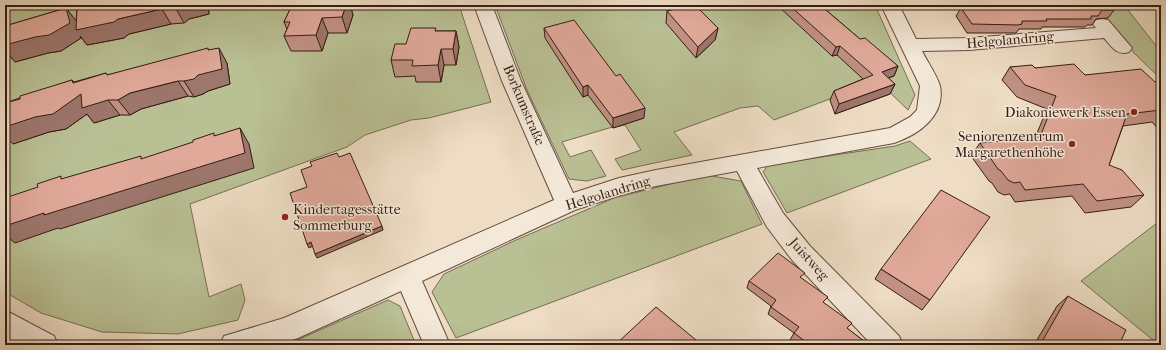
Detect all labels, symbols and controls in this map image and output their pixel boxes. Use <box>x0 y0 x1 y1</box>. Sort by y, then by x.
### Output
street label: Helgolandring <box>966 28 1055 52</box>
street label: Borkumstraße <box>499 62 549 148</box>
place label: Diakoniewerk Essen <box>1005 104 1126 121</box>
marker: Diakoniewerk Essen <box>1129 107 1139 117</box>
place label: Seniorenzentrum Margarethenhöhe <box>955 128 1064 161</box>
marker: Seniorenzentrum Margarethenhöhe <box>1067 139 1077 149</box>
street label: Helgolandring <box>564 172 653 214</box>
place label: Kindertagesstätte Sommerburg <box>293 201 401 234</box>
marker: Kindertagesstätte Sommerburg <box>280 212 290 222</box>
street label: Juistweg <box>785 233 833 284</box>

